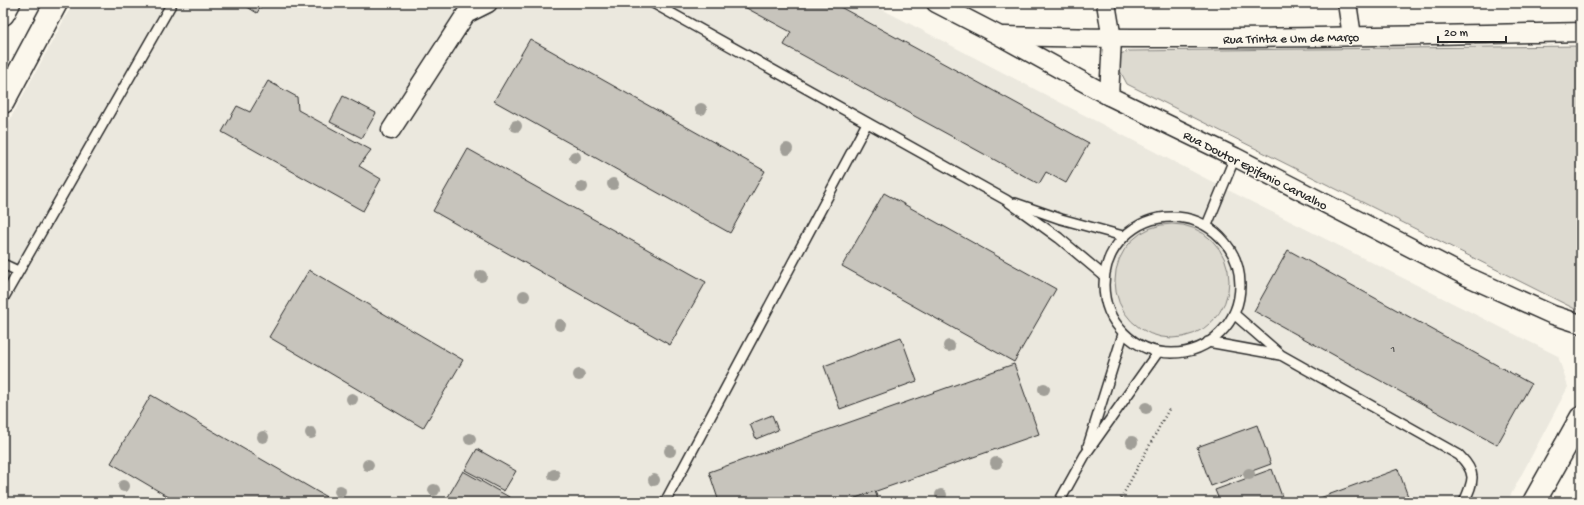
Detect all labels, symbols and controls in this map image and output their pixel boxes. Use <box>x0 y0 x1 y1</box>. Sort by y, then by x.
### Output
scale bar <box>1438 18 1506 44</box>
text: 20 m <box>1444 27 1469 41</box>
street label: Rua Trinta e Um de Março <box>1223 31 1360 48</box>
street label: Rua Doutor Epifanio Carvalho <box>1180 128 1330 214</box>
house number: 1 <box>1390 344 1395 356</box>

